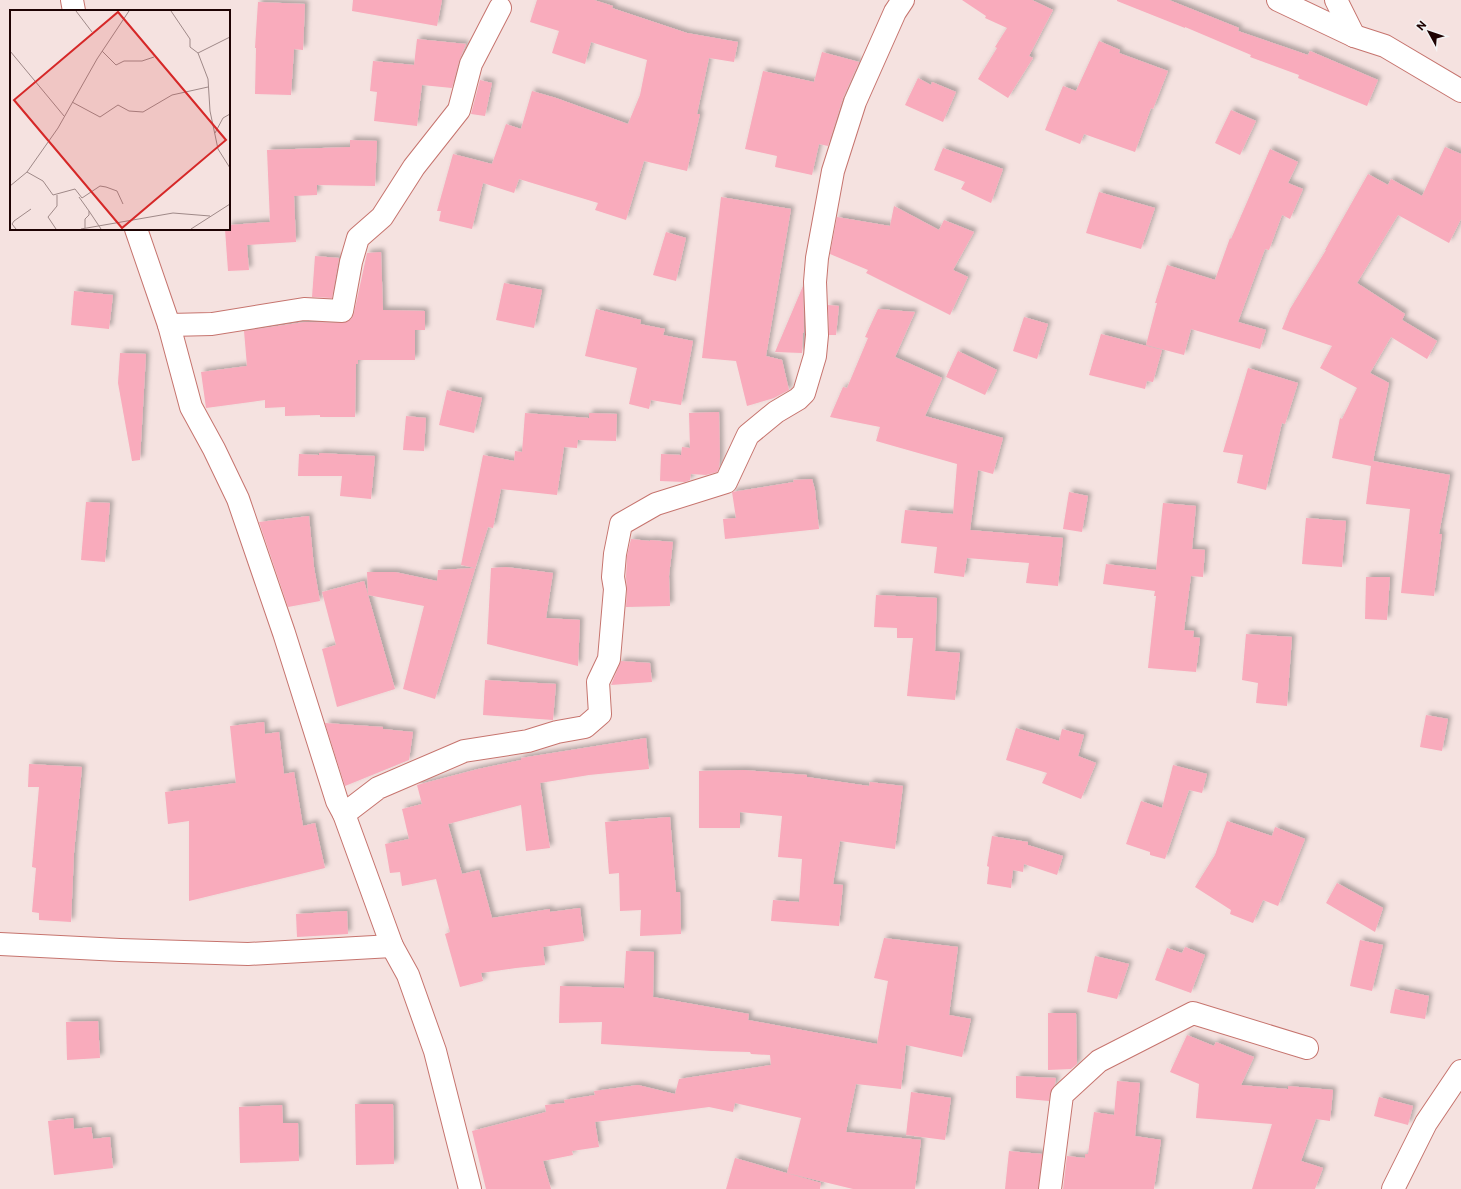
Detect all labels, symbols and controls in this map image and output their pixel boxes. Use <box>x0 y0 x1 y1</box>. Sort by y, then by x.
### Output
inset map <box>10 10 230 230</box>
north arrow <box>1409 12 1449 52</box>
text: N <box>1413 18 1429 33</box>

